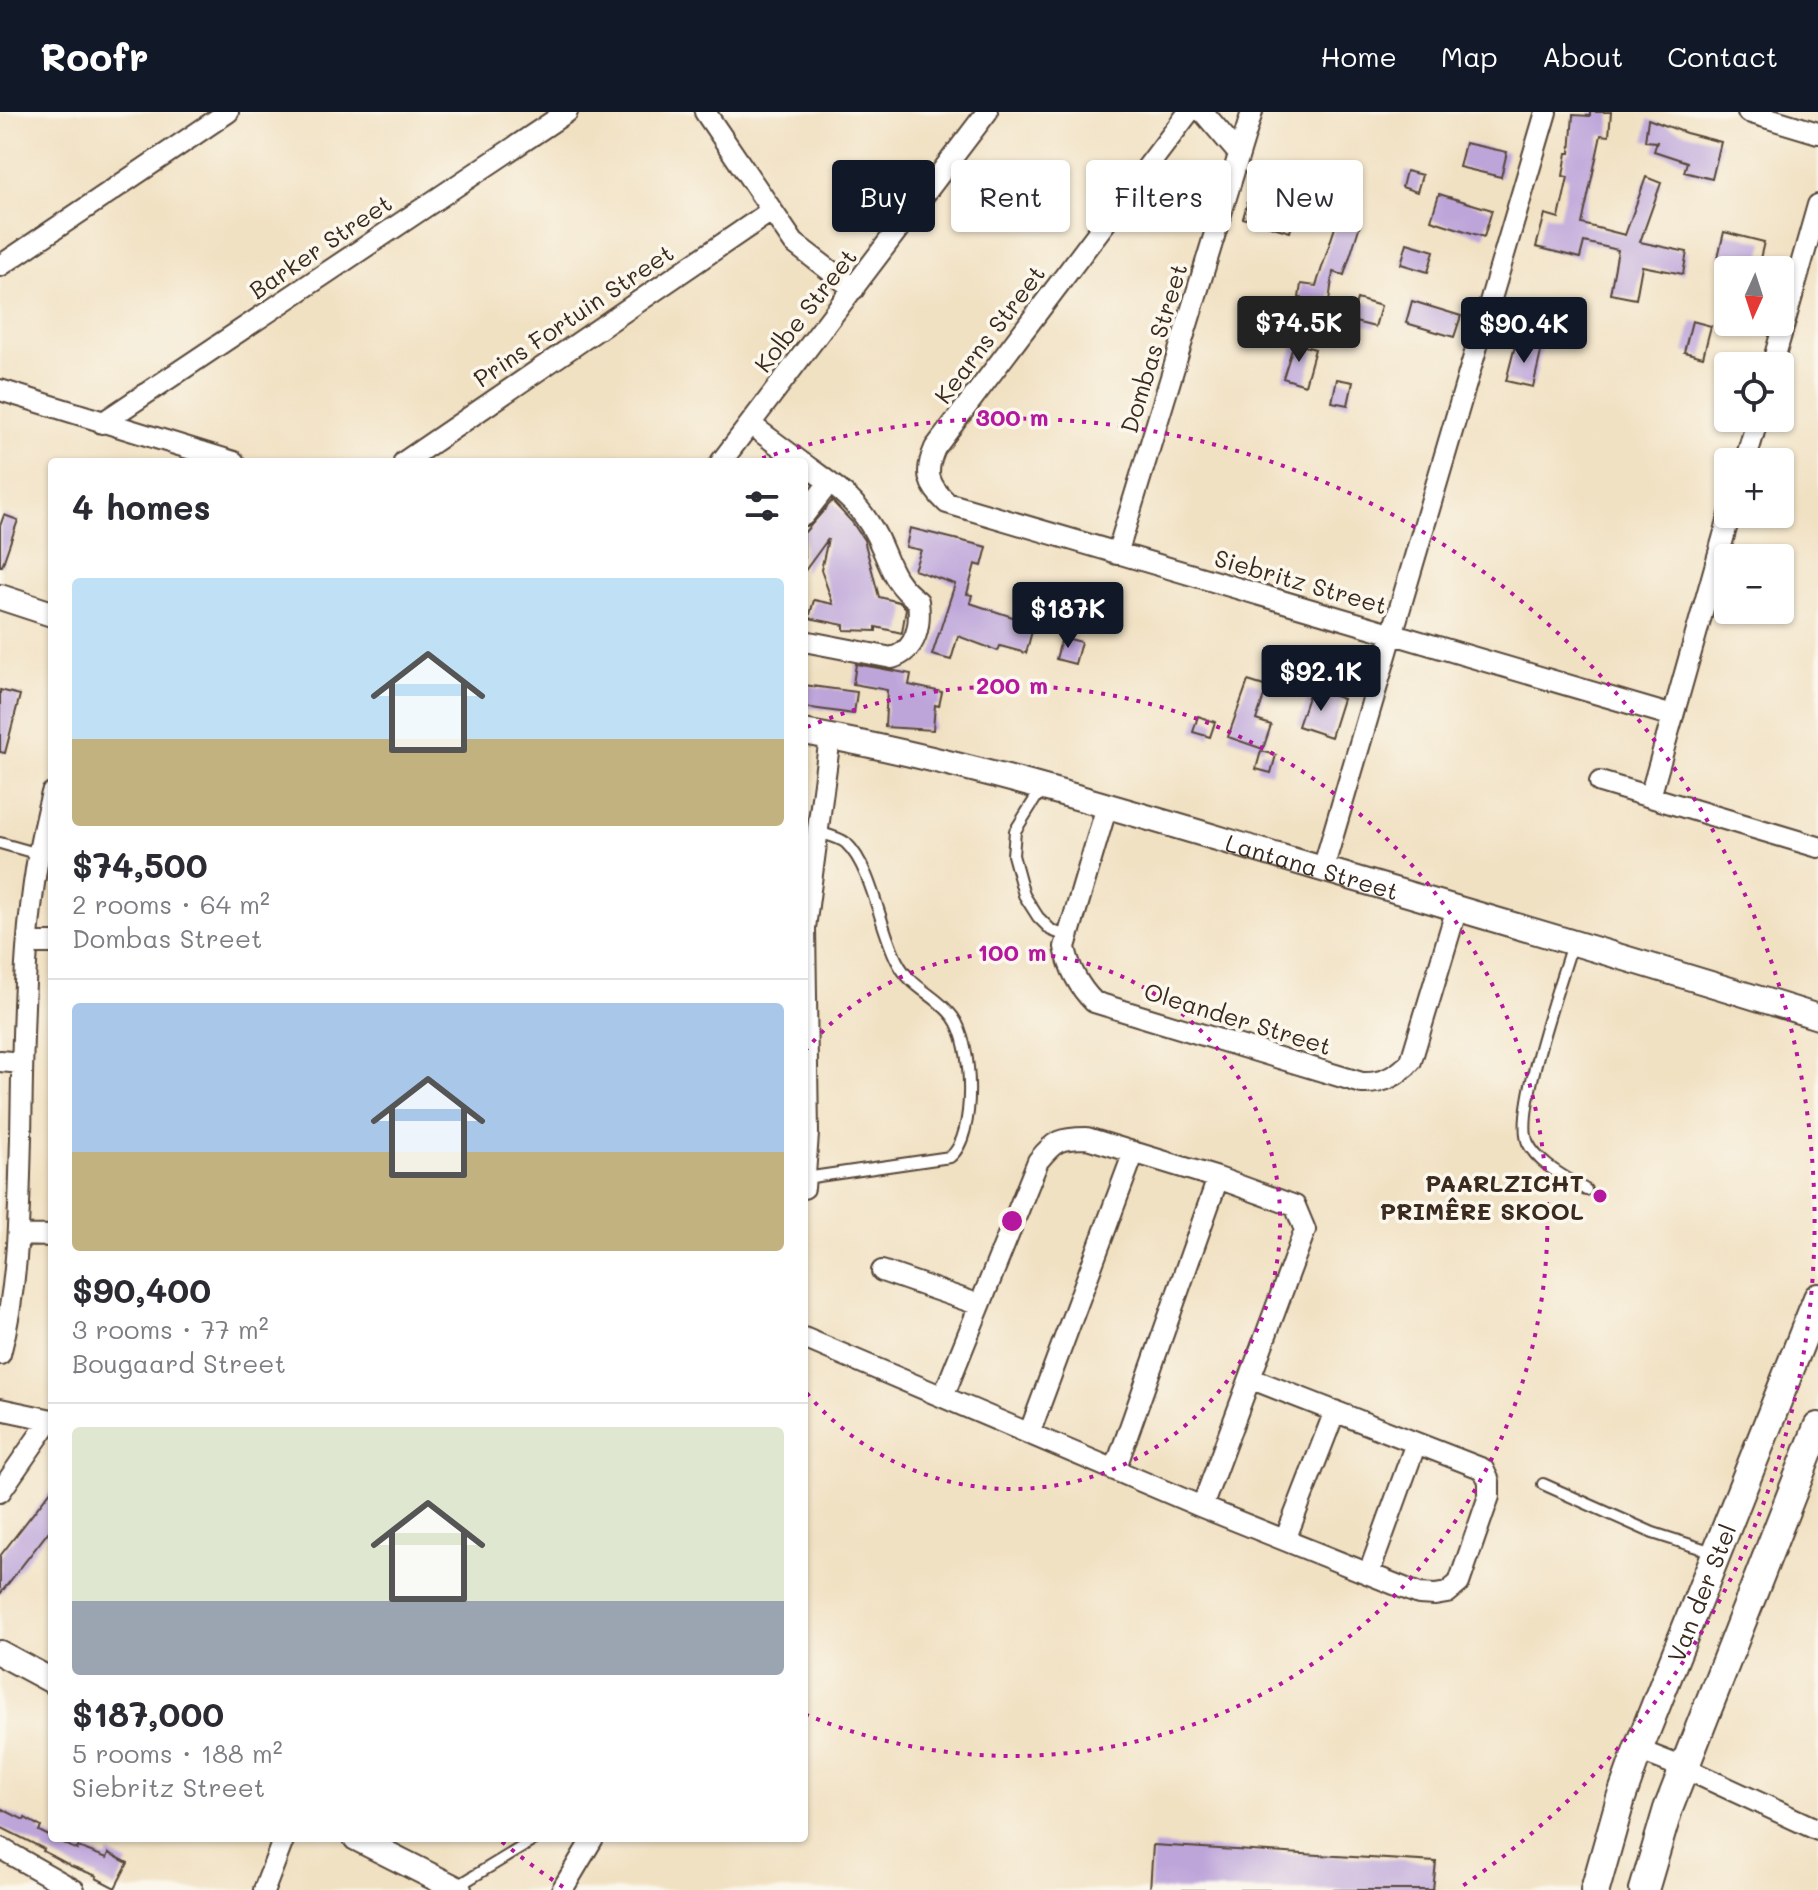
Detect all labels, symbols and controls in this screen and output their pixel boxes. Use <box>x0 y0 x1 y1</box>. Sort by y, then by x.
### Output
text: Roofr <box>40 31 149 81</box>
text: Home <box>1321 38 1397 74</box>
text: Map <box>1441 38 1498 74</box>
text: About <box>1542 38 1623 74</box>
text: Contact <box>1667 38 1778 74</box>
chip: Buy <box>832 160 935 232</box>
chip: Rent <box>951 160 1070 232</box>
chip: Filters <box>1086 160 1231 232</box>
chip: New <box>1247 160 1363 232</box>
street label: Barker Street <box>243 187 397 305</box>
street label: Prins Fortuin Street <box>467 237 679 393</box>
street label: Kolbe Street <box>747 242 863 378</box>
north arrow <box>1714 256 1794 336</box>
map controls <box>1714 256 1794 624</box>
street label: Kearns Street <box>927 259 1051 409</box>
street label: Dombas Street <box>1112 259 1194 437</box>
pin: $74.5K <box>1234 296 1364 364</box>
pin: $90.4K <box>1459 297 1589 365</box>
text: $74.5K <box>1255 305 1343 339</box>
text: $90.4K <box>1479 306 1569 340</box>
button: locate <box>1714 352 1794 432</box>
text: 300 m <box>976 401 1048 432</box>
button: + <box>1714 448 1794 528</box>
text: 4 homes <box>72 484 211 529</box>
icon: filters <box>740 484 784 528</box>
street label: Siebritz Street <box>1211 542 1391 620</box>
button: − <box>1714 544 1794 624</box>
pin: $187K <box>1012 582 1124 650</box>
text: $187K <box>1030 591 1106 625</box>
icon: home <box>356 630 500 774</box>
pin: $92.1K <box>1256 645 1386 713</box>
text: $92.1K <box>1280 654 1362 688</box>
text: 200 m <box>976 669 1048 700</box>
street label: Lantana Street <box>1222 826 1403 906</box>
text: $74,500 <box>72 842 208 887</box>
text: 2 rooms · 64 m² <box>72 887 270 921</box>
text: Dombas Street <box>72 921 262 955</box>
text: 100 m <box>977 936 1047 967</box>
street label: Oleander Street <box>1141 975 1335 1061</box>
icon: home <box>356 1055 500 1199</box>
place label: PAARLZICHT PRIMÊRE SKOOL <box>1380 1167 1584 1226</box>
marker: PAARLZICHT PRIMÊRE SKOOL <box>1591 1187 1609 1205</box>
centre of rings <box>998 1207 1026 1235</box>
text: $90,400 <box>72 1267 211 1312</box>
text: 3 rooms · 77 m² <box>72 1312 269 1346</box>
text: Bougaard Street <box>72 1346 286 1380</box>
icon: home <box>356 1479 500 1623</box>
street label: Van der Stel <box>1659 1519 1742 1666</box>
text: $187,000 <box>72 1691 224 1736</box>
text: 5 rooms · 188 m² <box>72 1736 283 1770</box>
text: Siebritz Street <box>72 1770 265 1804</box>

